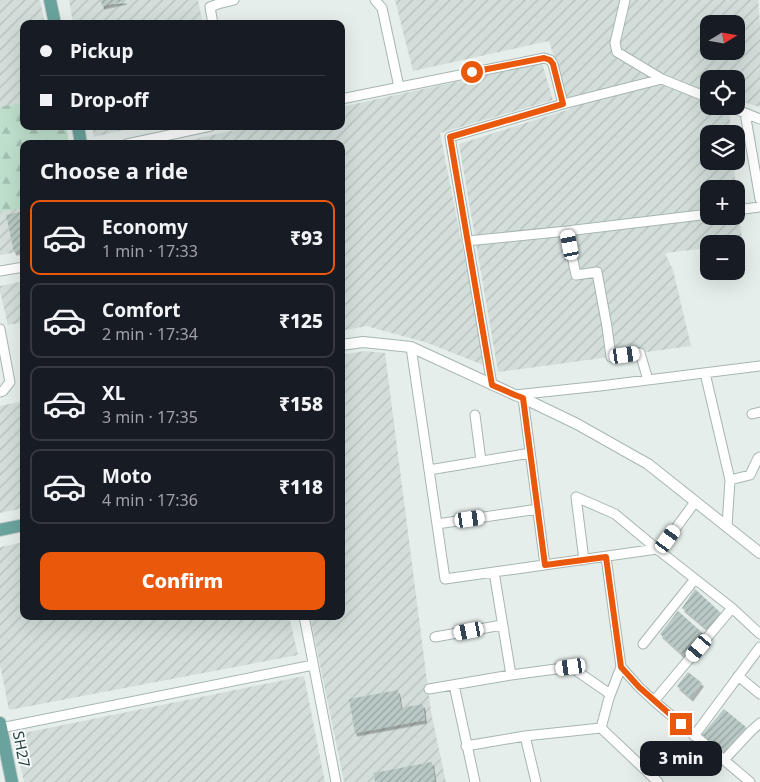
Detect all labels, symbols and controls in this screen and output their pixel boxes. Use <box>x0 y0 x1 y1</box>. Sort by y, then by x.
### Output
north arrow <box>700 15 745 60</box>
map controls <box>700 15 745 280</box>
text: Pickup <box>70 38 133 64</box>
route start <box>461 61 483 83</box>
button: locate <box>700 70 745 115</box>
text: Drop-off <box>70 87 149 113</box>
button: layers <box>700 125 745 170</box>
text: Choose a ride <box>40 155 188 185</box>
button: + <box>700 180 745 225</box>
text: Economy <box>102 214 188 240</box>
icon: car <box>42 215 87 260</box>
text: ₹93 <box>290 225 323 251</box>
car <box>559 229 580 261</box>
button: − <box>700 235 745 280</box>
text: 1 min · 17:33 <box>102 240 198 262</box>
text: Comfort <box>102 297 181 323</box>
icon: car <box>42 298 87 343</box>
text: ₹125 <box>279 308 323 334</box>
text: 2 min · 17:34 <box>102 323 198 345</box>
car <box>609 345 640 365</box>
text: XL <box>102 380 125 406</box>
icon: car <box>42 381 87 426</box>
text: ₹158 <box>279 391 323 417</box>
text: 3 min · 17:35 <box>102 406 198 428</box>
text: Moto <box>102 463 152 489</box>
icon: car <box>42 464 87 509</box>
text: ₹118 <box>279 474 323 500</box>
text: 4 min · 17:36 <box>102 489 198 511</box>
car <box>454 509 485 529</box>
car <box>653 522 682 556</box>
button: Confirm <box>40 552 325 610</box>
car <box>452 621 485 641</box>
car <box>683 632 714 664</box>
car <box>555 657 586 677</box>
route end <box>670 713 692 735</box>
street label: SH27 <box>9 729 35 769</box>
callout: 3 min <box>640 742 722 776</box>
text: 3 min <box>659 747 703 769</box>

